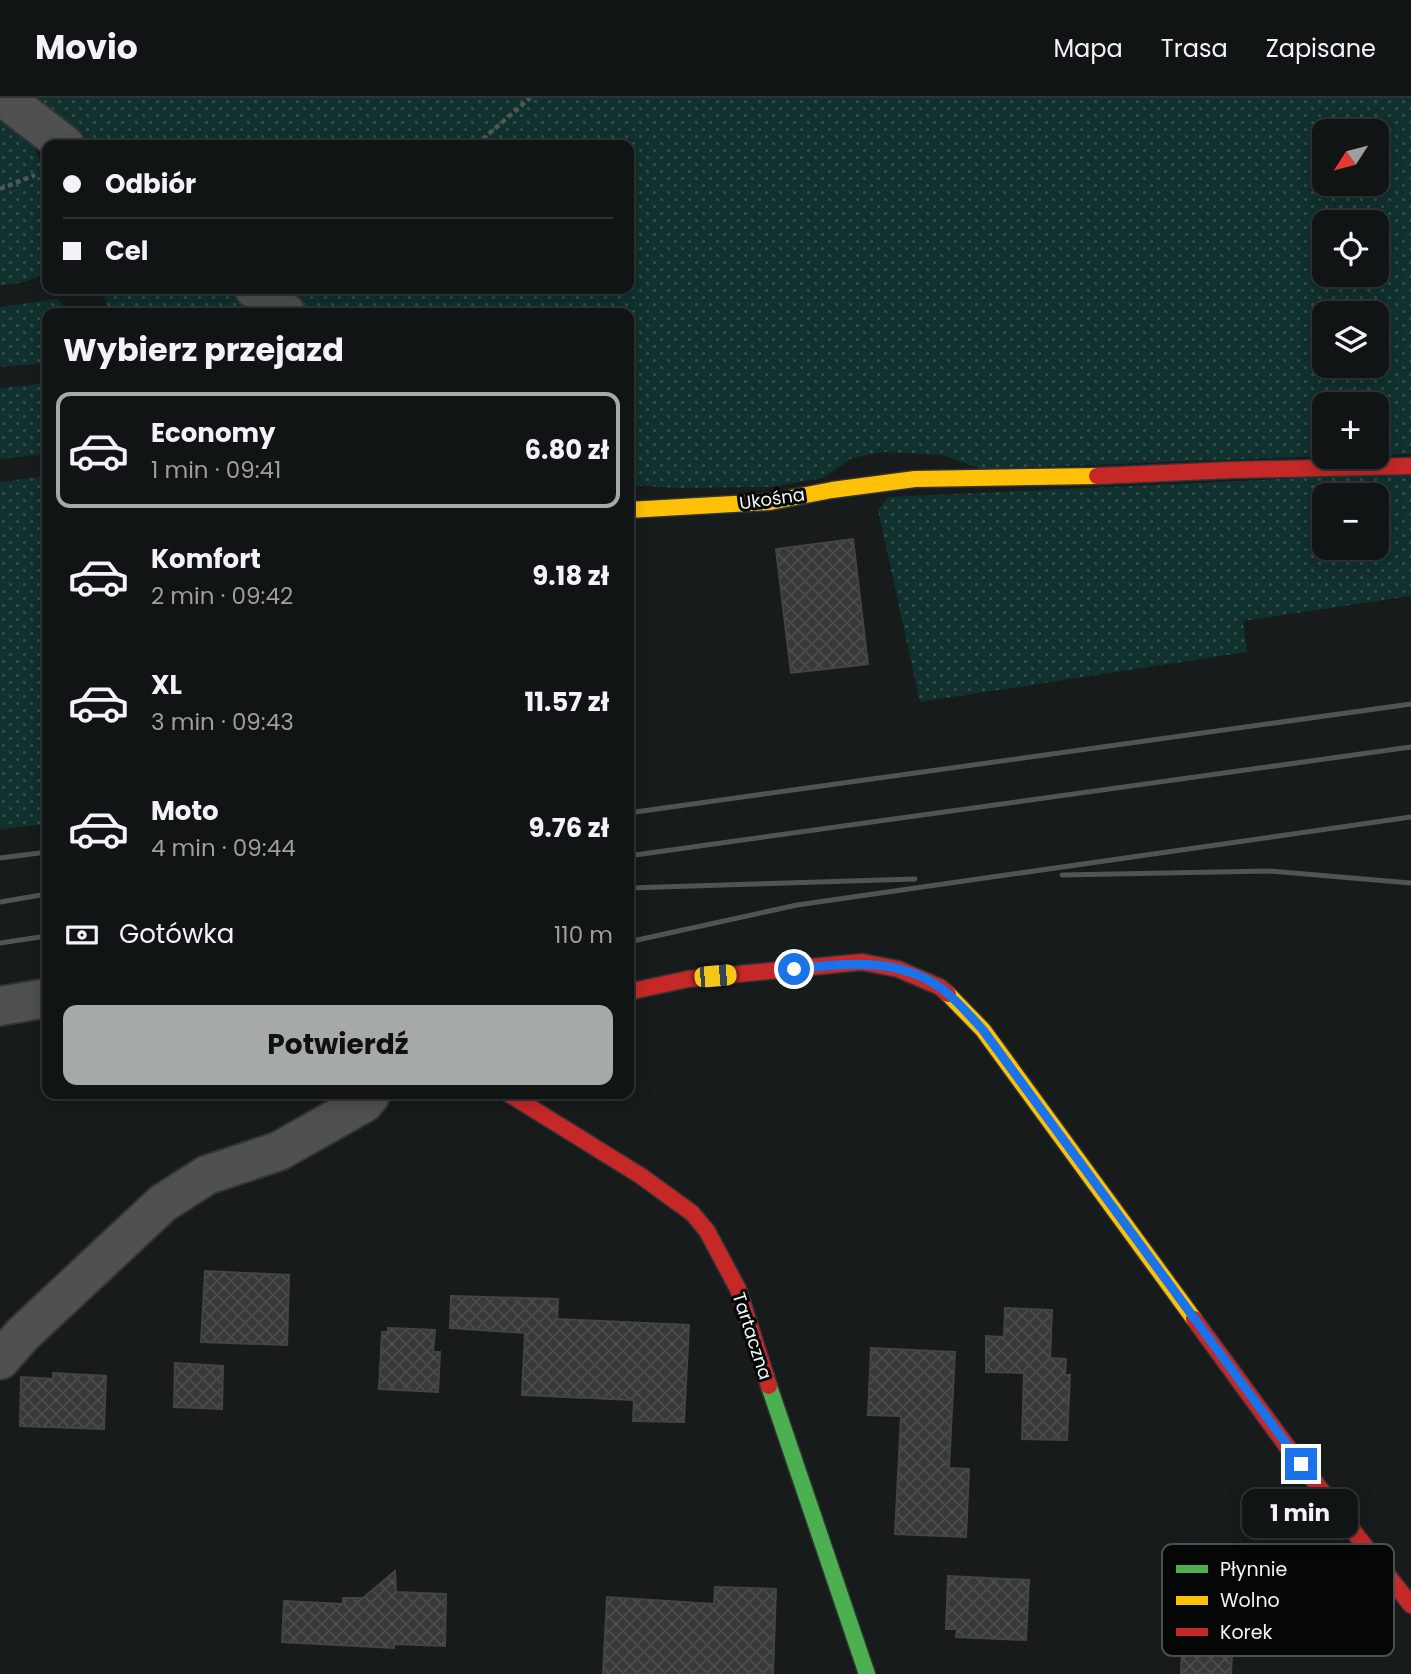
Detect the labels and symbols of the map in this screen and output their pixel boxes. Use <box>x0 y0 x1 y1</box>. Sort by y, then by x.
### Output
north arrow <box>1312 119 1390 196</box>
street label: Ukośna <box>737 482 806 515</box>
route start <box>778 953 810 985</box>
car <box>694 964 737 988</box>
street label: Tartaczna <box>727 1289 778 1383</box>
route end <box>1285 1448 1317 1480</box>
callout: 1 min <box>1243 1488 1359 1538</box>
legend <box>1162 1544 1394 1656</box>
text: Płynnie <box>1220 1556 1287 1583</box>
text: Wolno <box>1220 1587 1280 1614</box>
text: Korek <box>1220 1619 1272 1646</box>

